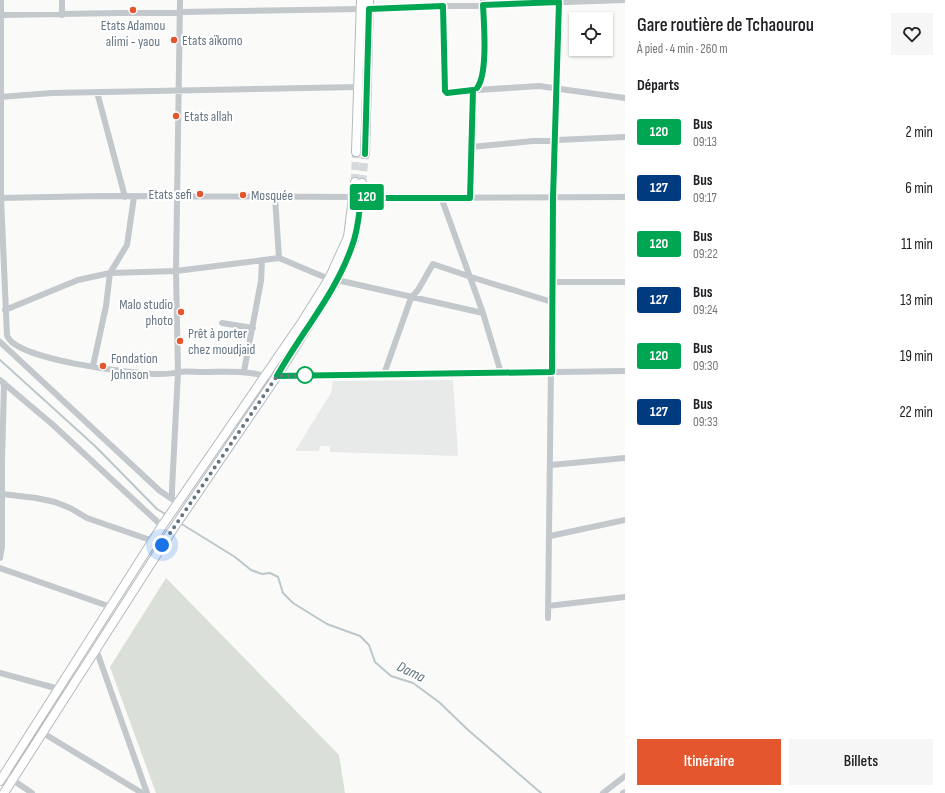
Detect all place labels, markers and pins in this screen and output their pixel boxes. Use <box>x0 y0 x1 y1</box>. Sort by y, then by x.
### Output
marker: Etats Adamou alimi - yaou <box>128 5 138 15</box>
place label: Etats Adamou alimi - yaou <box>101 17 165 50</box>
place label: Etats aïkomo <box>182 32 243 49</box>
marker: Etats aïkomo <box>169 35 179 45</box>
place label: Etats allah <box>184 108 233 125</box>
marker: Etats allah <box>171 111 181 121</box>
place label: Etats sefi <box>148 186 192 203</box>
place label: Mosquée <box>251 187 293 204</box>
marker: Etats sefi <box>195 189 205 199</box>
marker: Mosquée <box>238 190 248 200</box>
place label: Malo studio photo <box>119 296 173 329</box>
marker: Malo studio photo <box>176 307 186 317</box>
place label: Prêt à porter chez moudjaid <box>188 325 255 358</box>
marker: Prêt à porter chez moudjaid <box>175 336 185 346</box>
place label: Fondation Johnson <box>110 350 158 383</box>
marker: Fondation Johnson <box>98 361 108 371</box>
unlabelled marker <box>296 366 314 384</box>

